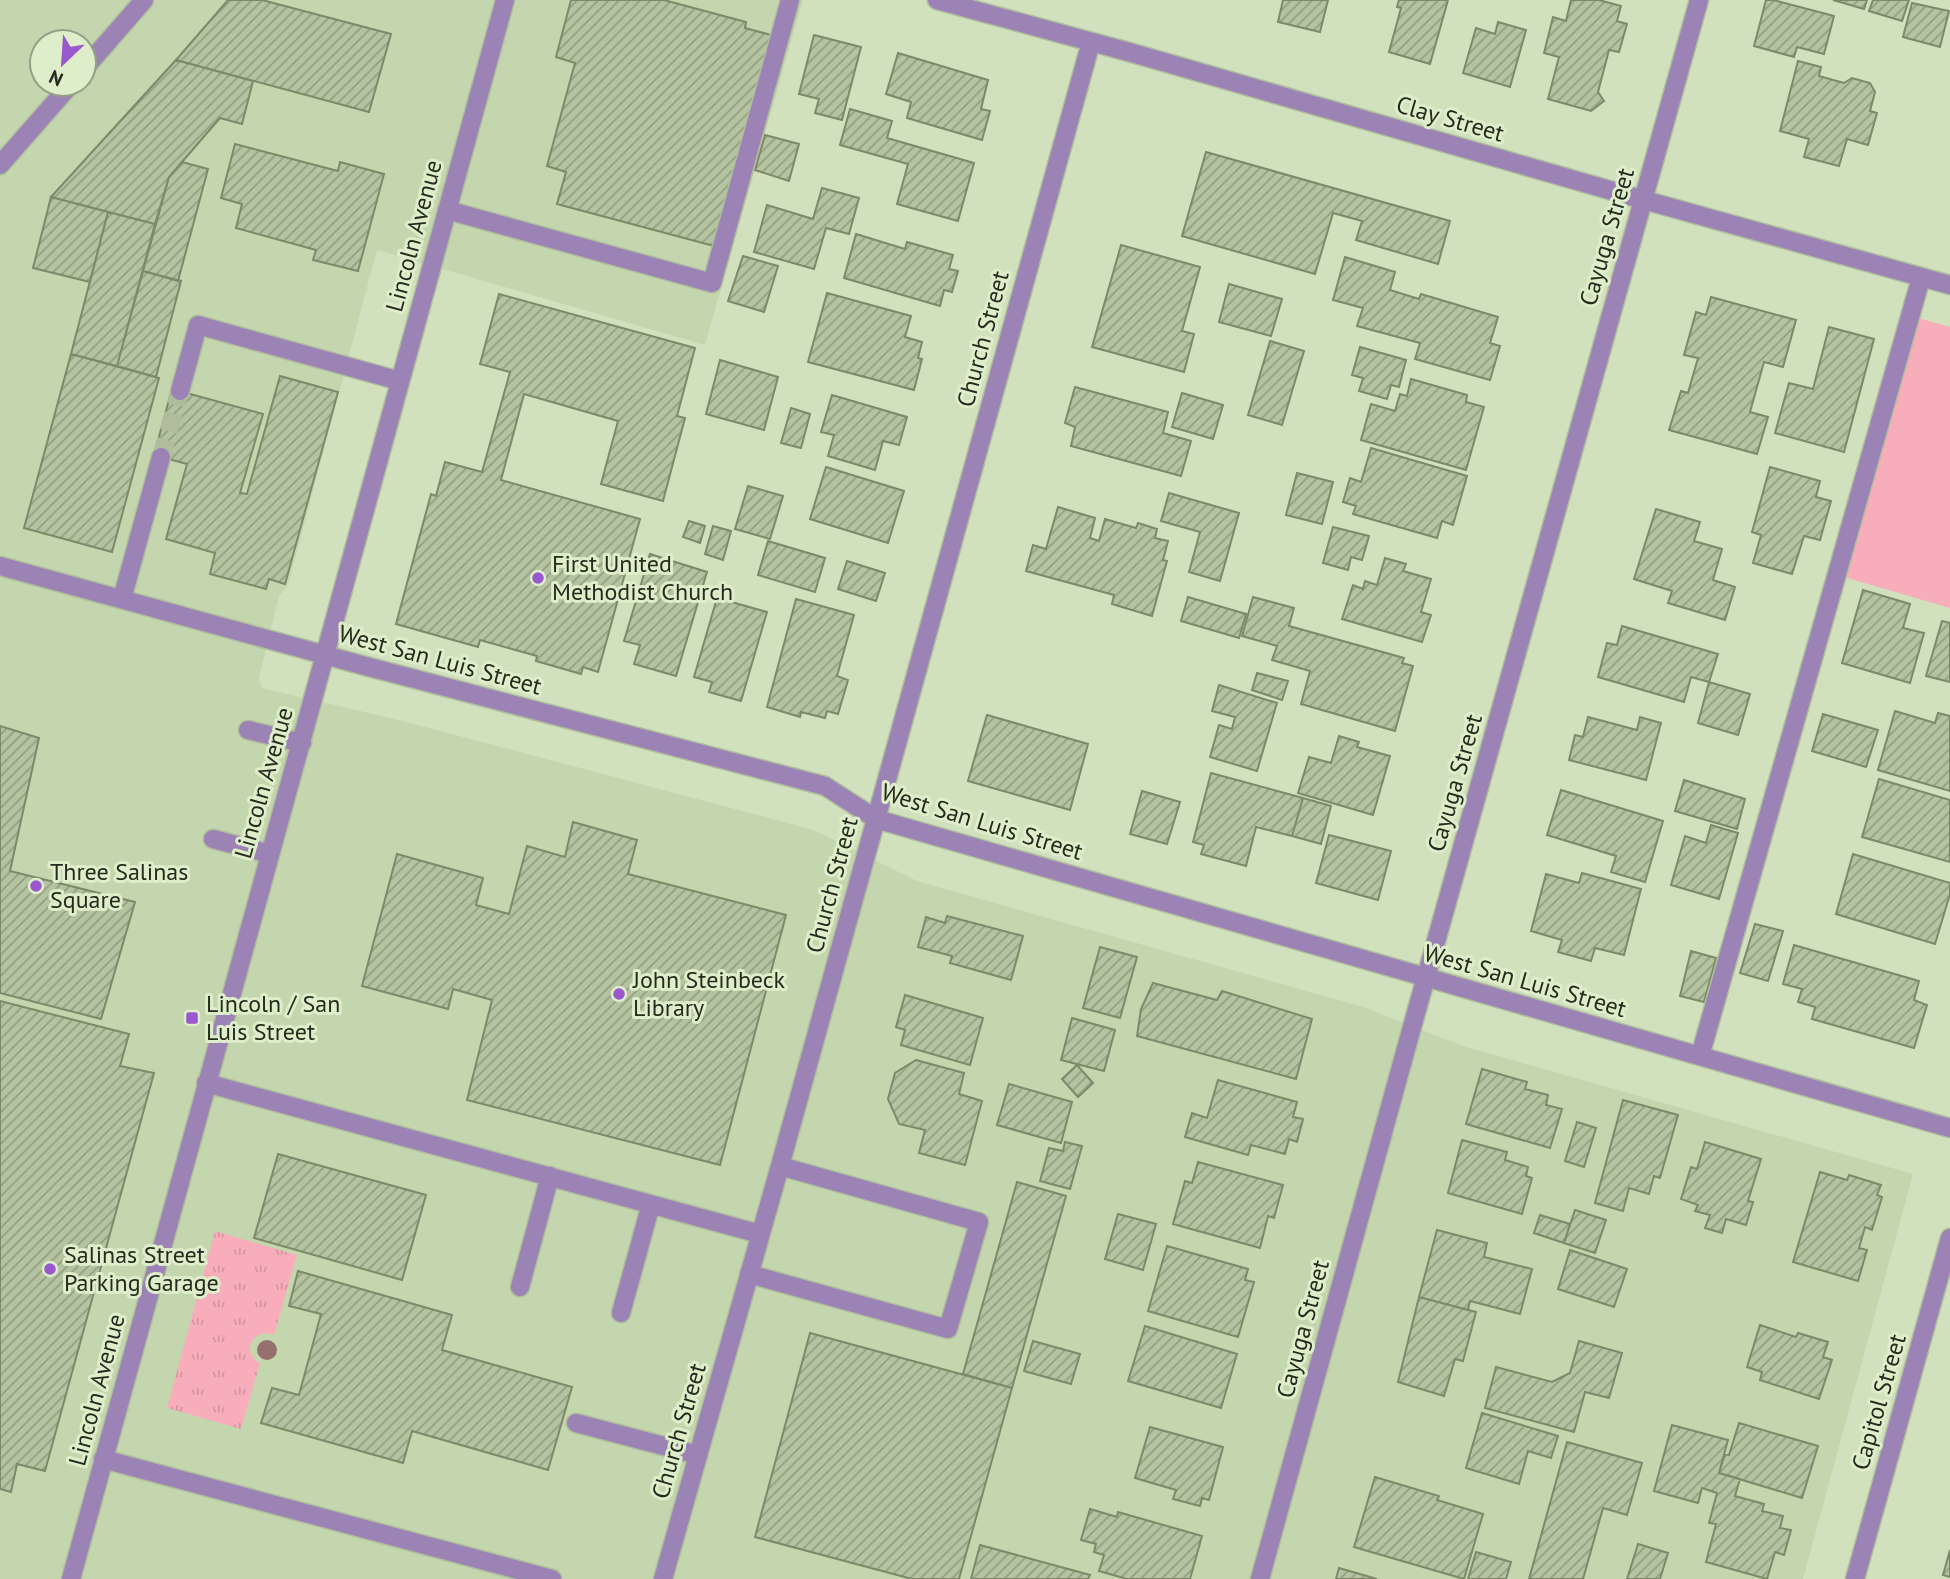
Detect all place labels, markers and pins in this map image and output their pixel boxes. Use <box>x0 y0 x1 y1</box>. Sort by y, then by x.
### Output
place label: First United Methodist Church <box>552 548 733 607</box>
marker: First United Methodist Church <box>530 570 546 586</box>
place label: Three Salinas Square <box>50 856 188 915</box>
marker: Three Salinas Square <box>28 878 44 894</box>
place label: John Steinbeck Library <box>632 964 786 1023</box>
marker: John Steinbeck Library <box>611 986 627 1002</box>
place label: Lincoln / San Luis Street <box>206 988 340 1047</box>
marker: Lincoln / San Luis Street <box>184 1010 200 1026</box>
place label: Salinas Street Parking Garage <box>64 1239 219 1298</box>
marker: Salinas Street Parking Garage <box>42 1261 58 1277</box>

